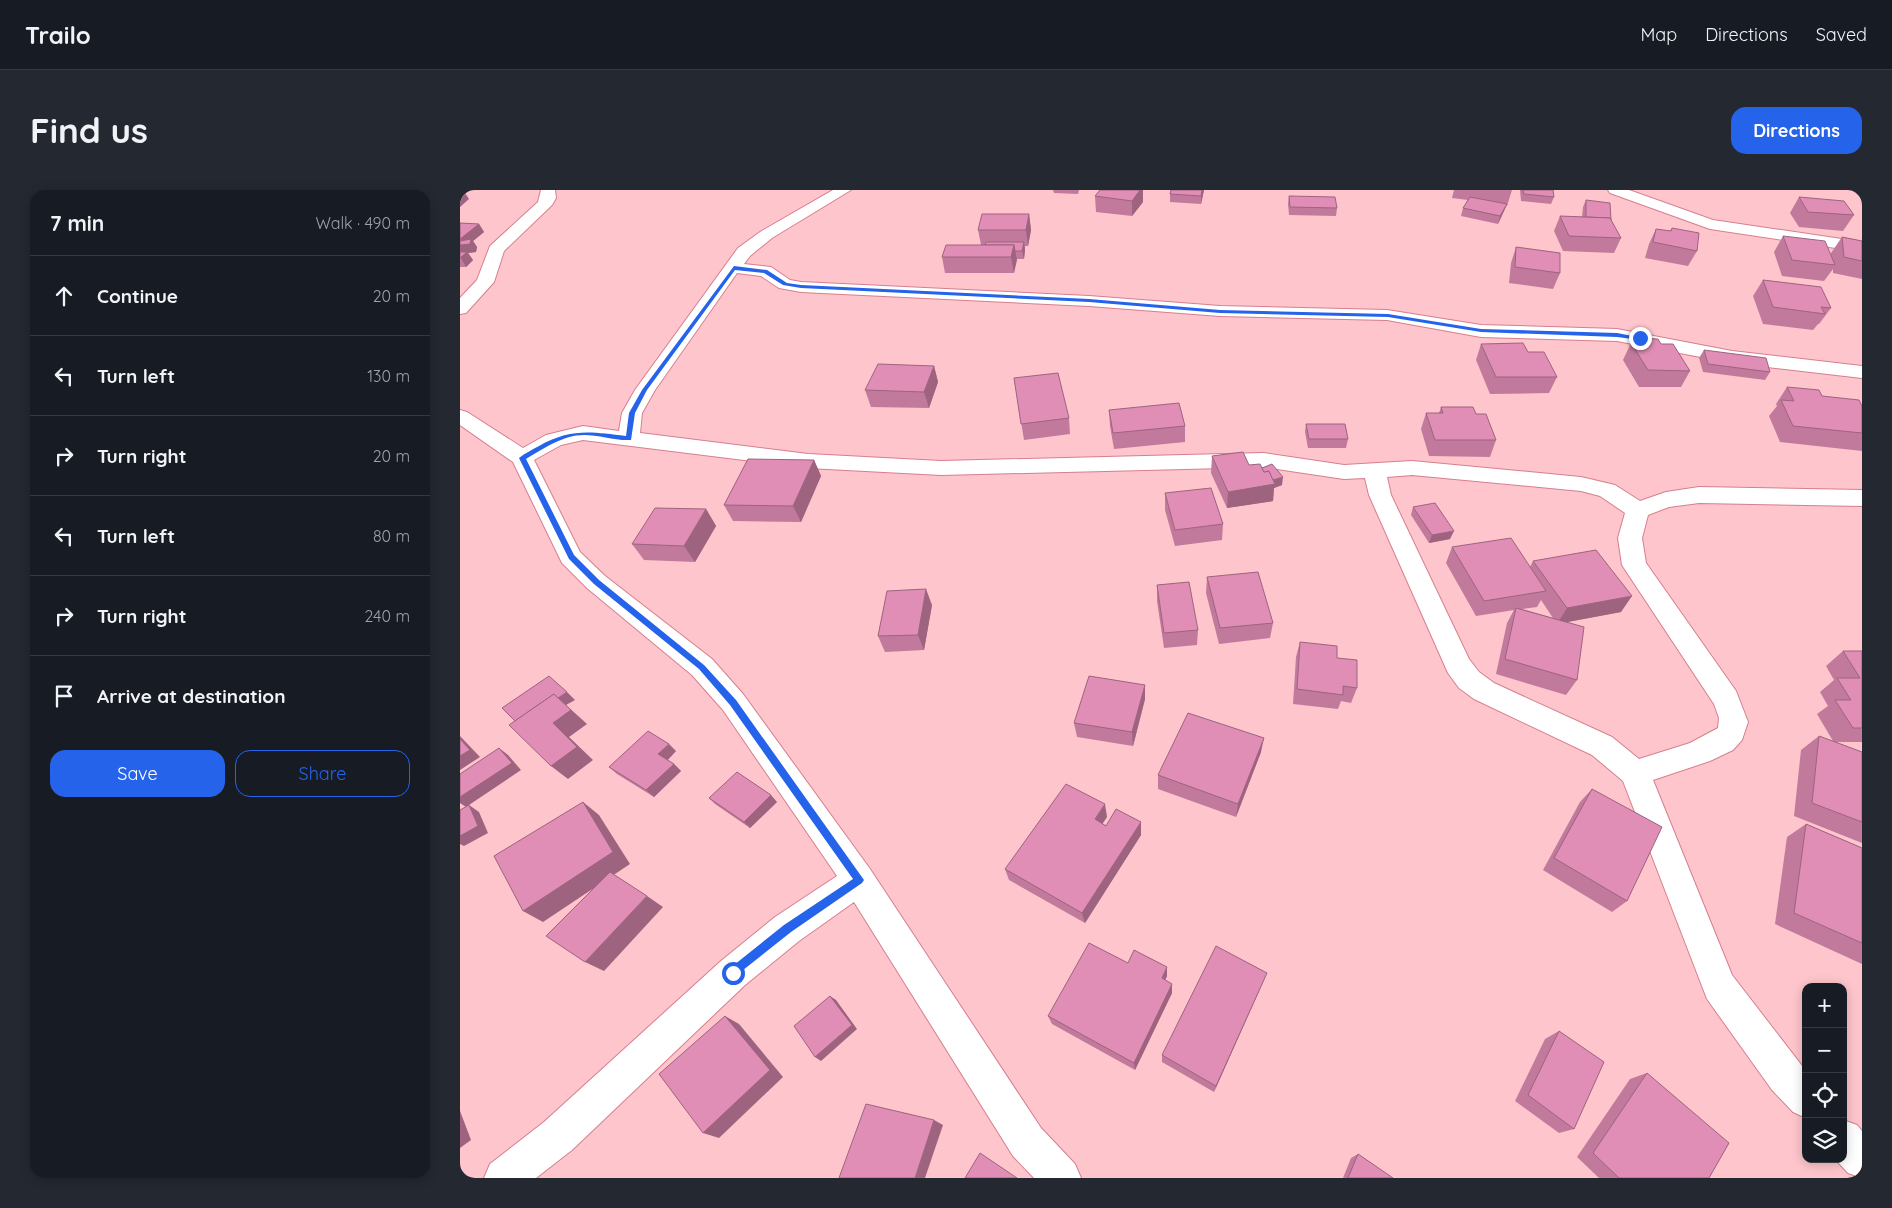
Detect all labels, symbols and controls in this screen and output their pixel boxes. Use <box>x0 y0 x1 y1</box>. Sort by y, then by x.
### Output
text: Trailo <box>25 20 91 50</box>
text: Map <box>1640 23 1677 46</box>
text: Directions <box>1705 23 1788 46</box>
text: Saved <box>1816 23 1867 46</box>
button: Directions <box>1731 107 1862 154</box>
text: Find us <box>30 108 148 152</box>
text: 7 min <box>50 210 104 236</box>
text: Walk · 490 m <box>315 213 410 233</box>
icon: ahead <box>50 282 78 310</box>
text: Continue <box>97 284 178 308</box>
text: 20 m <box>373 286 410 306</box>
route end <box>1629 327 1652 350</box>
icon: left <box>50 362 78 390</box>
text: Turn left <box>97 364 175 388</box>
text: 130 m <box>367 366 410 386</box>
icon: right <box>50 442 78 470</box>
text: Turn right <box>97 444 186 468</box>
text: 20 m <box>373 446 410 466</box>
icon: left <box>50 522 78 550</box>
text: Turn left <box>97 524 175 548</box>
text: 80 m <box>373 526 410 546</box>
icon: right <box>50 602 78 630</box>
text: Turn right <box>97 604 186 628</box>
text: 240 m <box>364 606 410 626</box>
icon: arrive <box>50 682 78 710</box>
text: Arrive at destination <box>97 684 286 708</box>
button: Save <box>50 750 225 797</box>
button: Share <box>235 750 410 797</box>
route start <box>722 962 745 985</box>
map controls <box>1802 983 1847 1163</box>
button: + <box>1802 983 1847 1028</box>
button: − <box>1802 1028 1847 1073</box>
button: locate <box>1802 1073 1847 1118</box>
button: layers <box>1802 1118 1847 1163</box>

